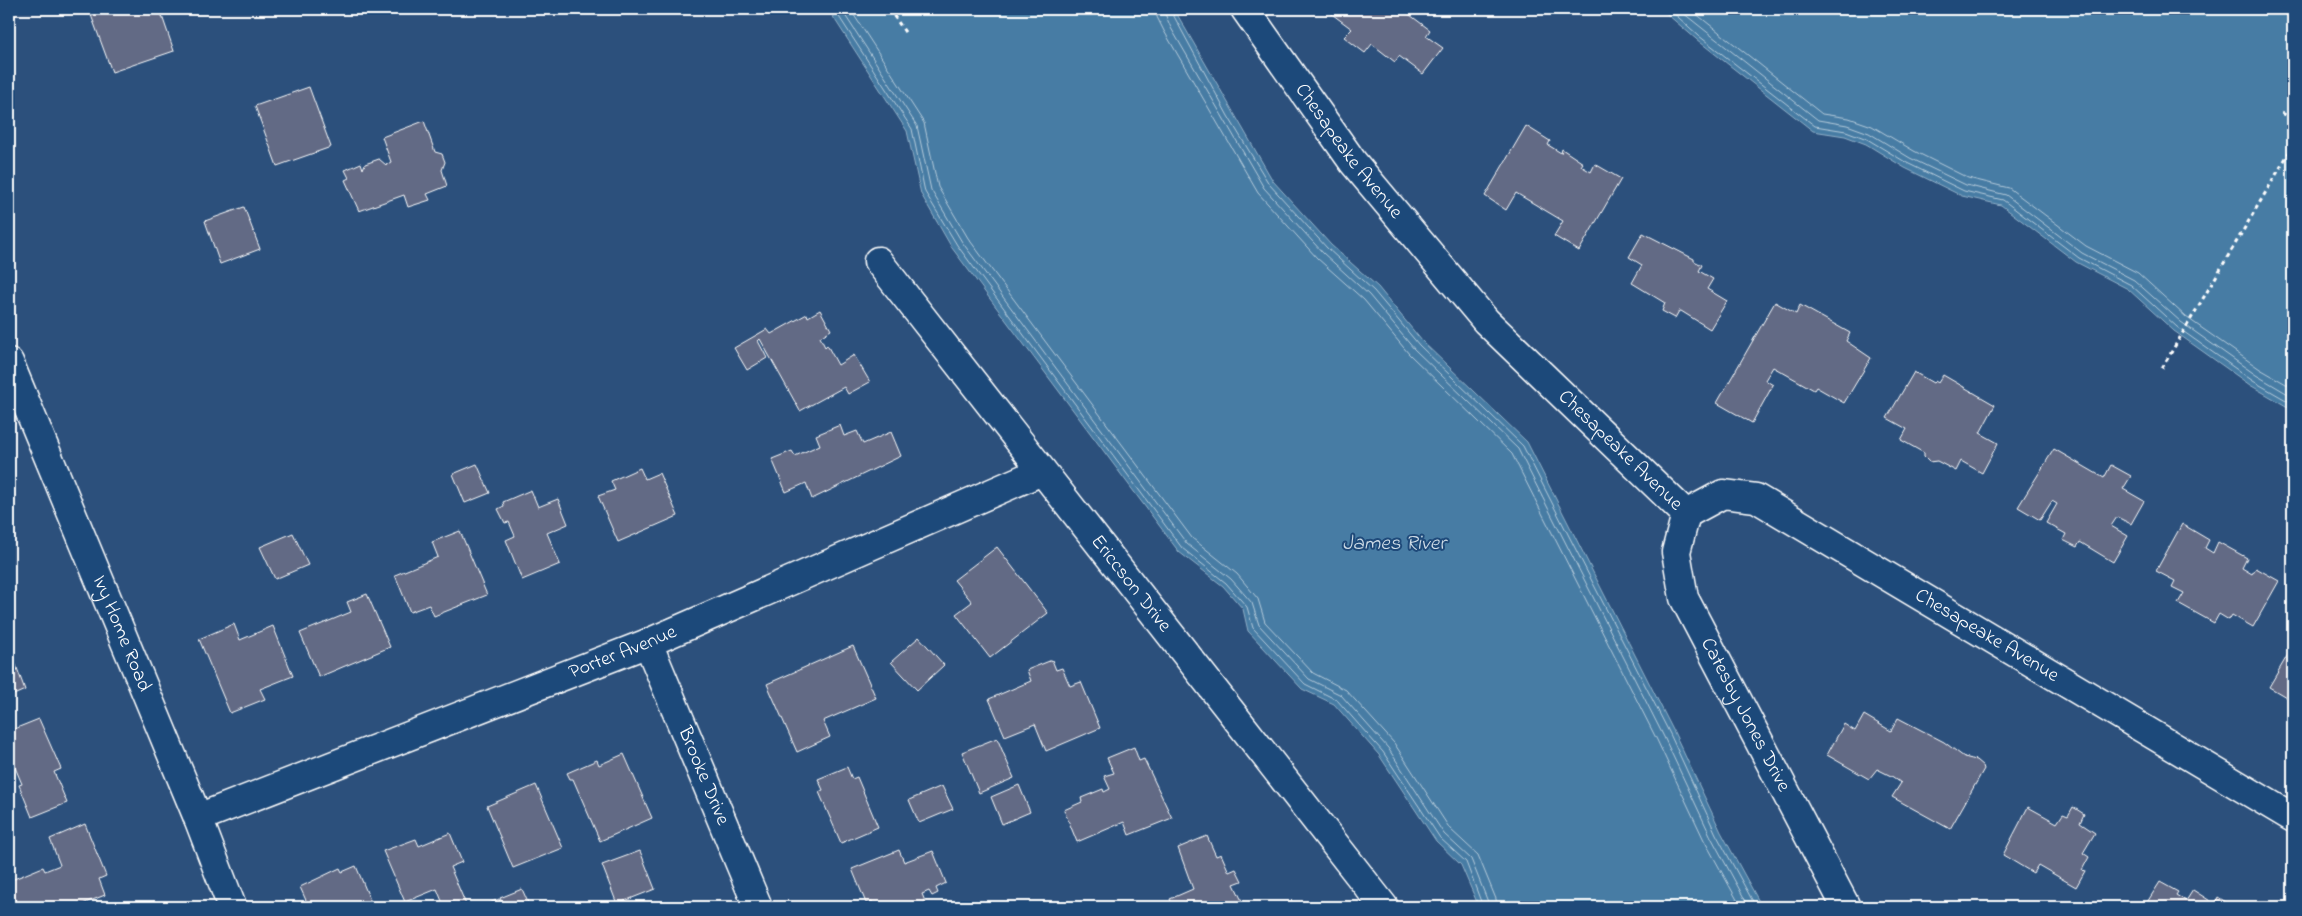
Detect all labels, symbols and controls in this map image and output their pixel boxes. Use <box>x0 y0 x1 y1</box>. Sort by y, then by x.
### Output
street label: Chesapeake Avenue <box>1287 78 1409 225</box>
street label: Chesapeake Avenue <box>1551 383 1689 518</box>
street label: Ericcson Drive <box>1083 529 1178 639</box>
water label: James River <box>1342 529 1448 559</box>
street label: Ivy Home Road <box>85 571 159 696</box>
street label: Chesapeake Avenue <box>1909 581 2065 690</box>
street label: Porter Avenue <box>565 618 681 687</box>
street label: Catesby Jones Drive <box>1693 633 1798 797</box>
street label: Brooke Drive <box>670 721 737 830</box>

